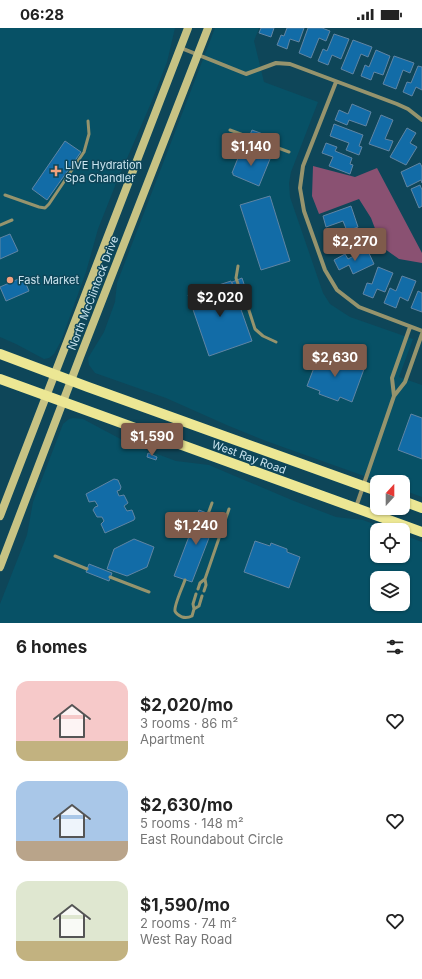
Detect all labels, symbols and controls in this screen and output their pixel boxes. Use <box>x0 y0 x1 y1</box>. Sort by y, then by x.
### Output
text: 06:28 <box>20 5 64 24</box>
pin: $1,140 <box>218 133 284 167</box>
text: $1,140 <box>231 138 271 154</box>
place label: LIVE Hydration Spa Chandler <box>65 158 142 185</box>
marker: LIVE Hydration Spa Chandler <box>50 165 62 177</box>
pin: $2,270 <box>322 228 388 262</box>
text: $2,270 <box>332 233 378 249</box>
street label: North McClintock Drive <box>65 234 121 352</box>
place label: Fast Market <box>18 273 80 287</box>
marker: Fast Market <box>5 275 15 285</box>
pin: $2,020 <box>187 284 253 318</box>
text: $2,020 <box>197 289 243 305</box>
pin: $2,630 <box>302 344 368 378</box>
text: $2,630 <box>312 349 358 365</box>
pin: $1,590 <box>119 423 185 457</box>
text: $1,590 <box>130 428 174 444</box>
street label: West Ray Road <box>210 437 288 477</box>
north arrow <box>370 475 410 515</box>
map controls <box>370 475 410 611</box>
pin: $1,240 <box>163 512 229 546</box>
text: $1,240 <box>174 517 218 533</box>
button: locate <box>370 523 410 563</box>
button: layers <box>370 571 410 611</box>
icon: filters <box>384 636 406 658</box>
text: 6 homes <box>16 637 87 657</box>
text: $2,020/mo <box>140 695 233 715</box>
icon: home <box>48 697 96 745</box>
icon: heart <box>384 710 406 732</box>
text: 3 rooms · 86 m² <box>140 715 238 731</box>
text: Apartment <box>140 731 205 747</box>
text: $2,630/mo <box>140 795 233 815</box>
icon: home <box>48 797 96 845</box>
icon: heart <box>384 810 406 832</box>
text: 5 rooms · 148 m² <box>140 815 244 831</box>
text: East Roundabout Circle <box>140 831 283 847</box>
text: $1,590/mo <box>140 895 230 915</box>
icon: home <box>48 897 96 945</box>
icon: heart <box>384 910 406 932</box>
text: 2 rooms · 74 m² <box>140 915 237 931</box>
text: West Ray Road <box>140 931 232 947</box>

